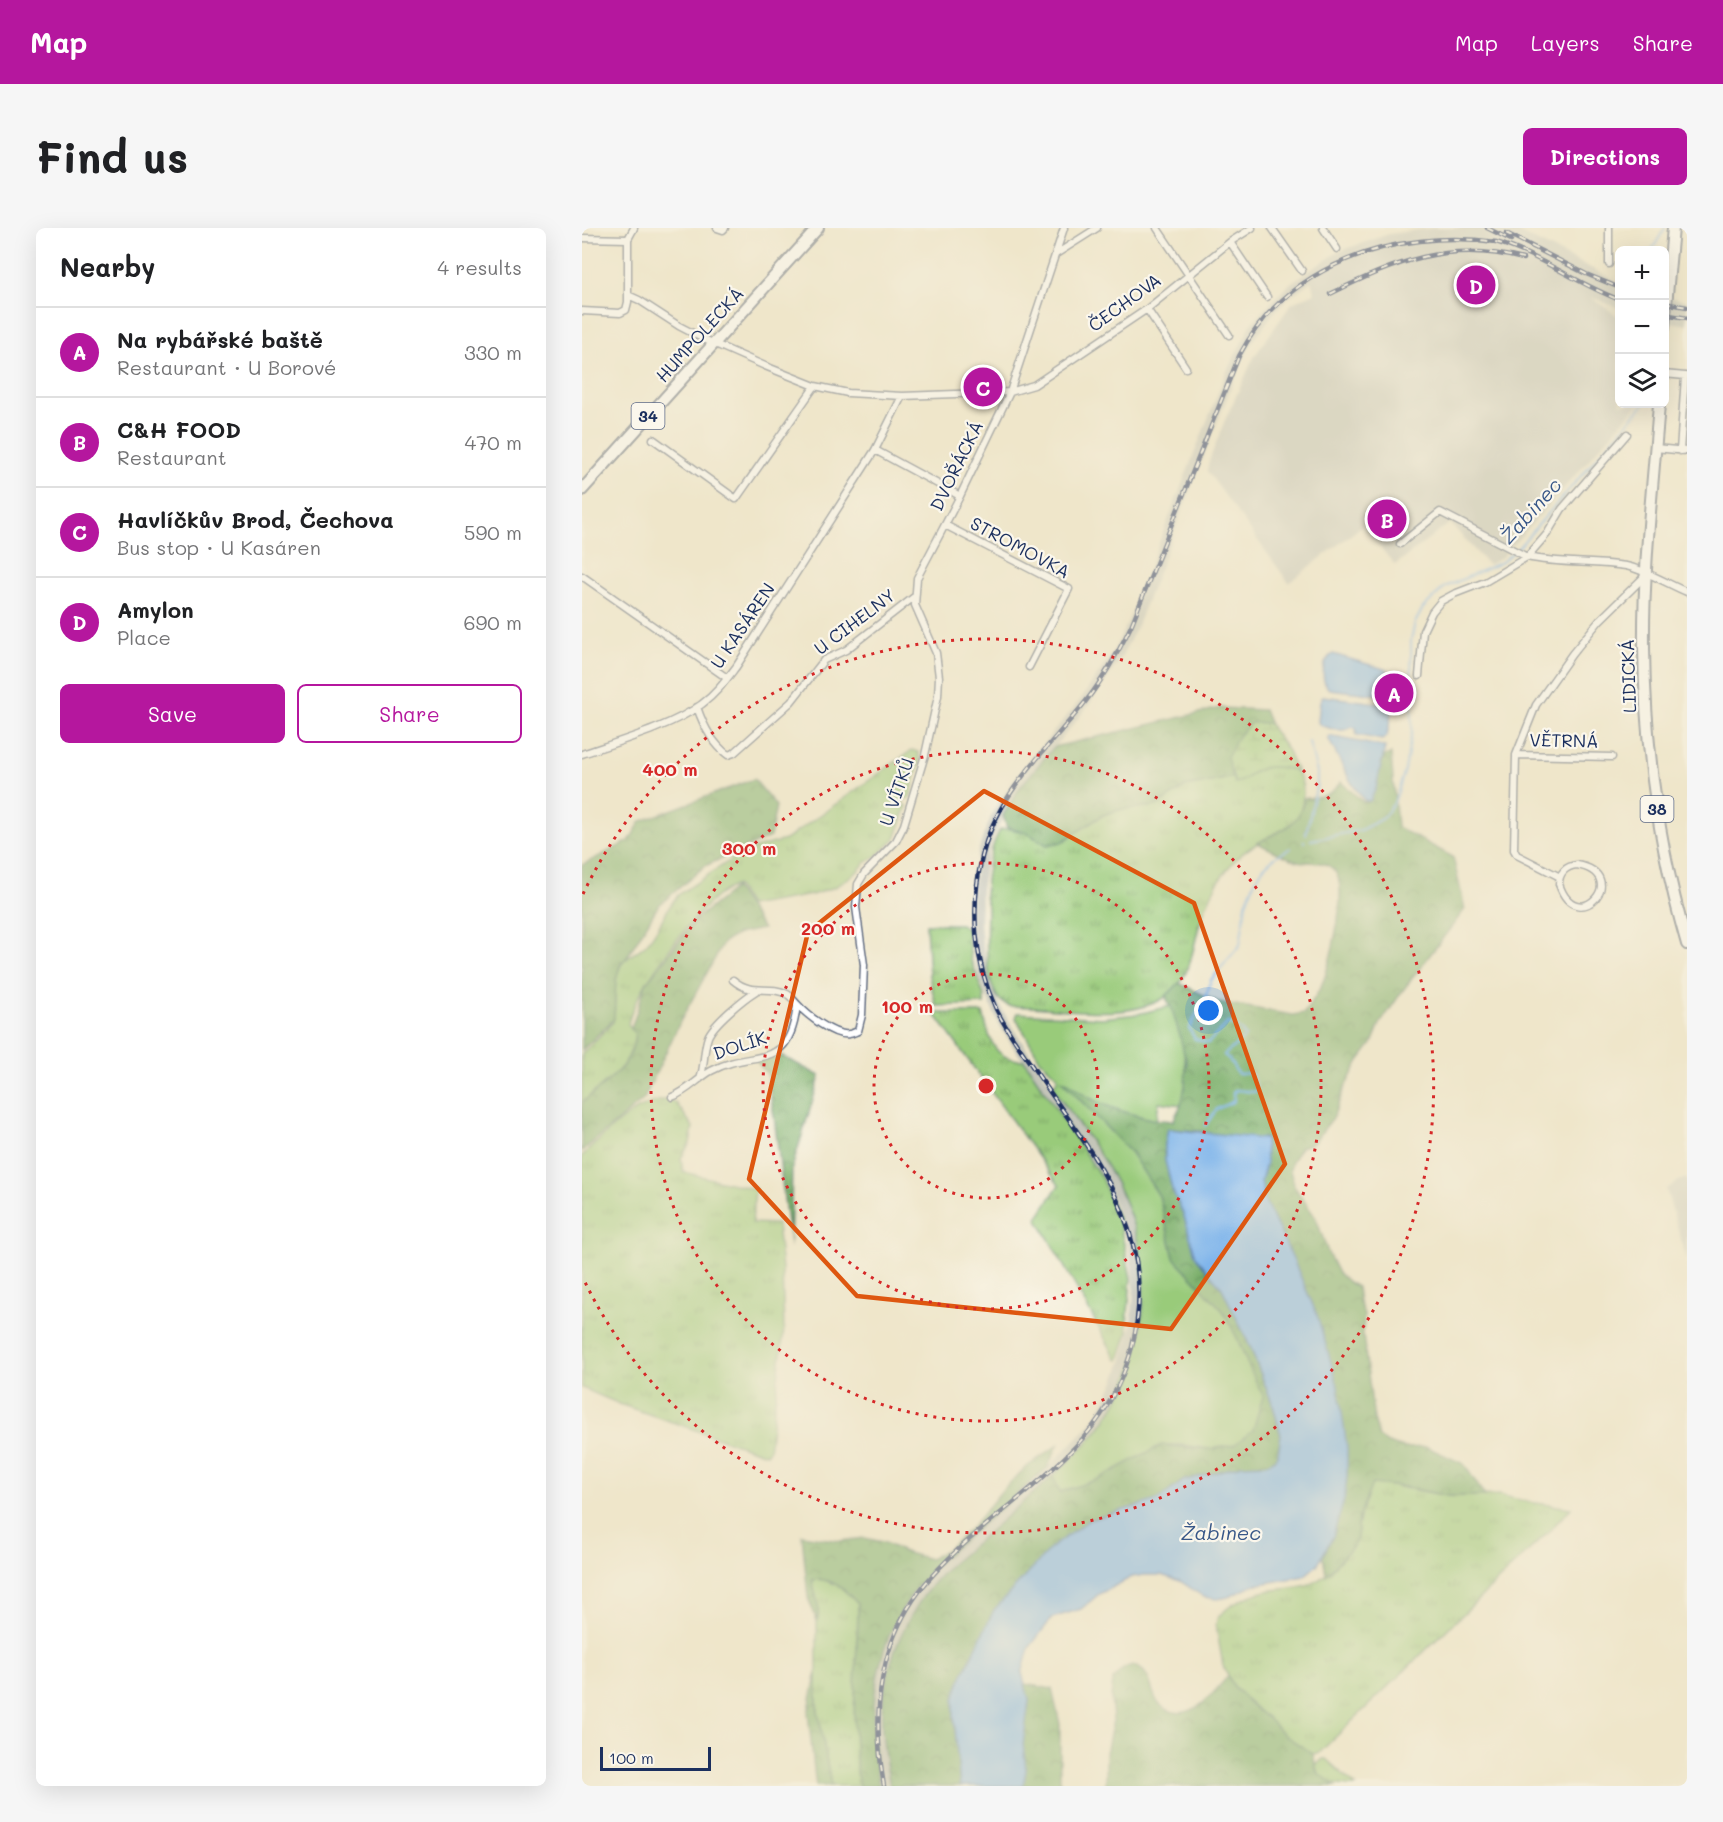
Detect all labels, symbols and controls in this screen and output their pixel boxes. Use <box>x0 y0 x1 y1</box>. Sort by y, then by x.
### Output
text: Map <box>30 24 87 60</box>
text: Map <box>1455 29 1498 56</box>
text: Layers <box>1531 29 1600 56</box>
text: Share <box>1633 29 1693 56</box>
button: Directions <box>1523 128 1687 185</box>
text: Find us <box>36 129 188 184</box>
map controls <box>1615 246 1669 408</box>
button: + <box>1615 246 1669 300</box>
text: Nearby <box>60 250 155 284</box>
text: 4 results <box>437 254 522 280</box>
pin: D <box>1456 262 1496 308</box>
street label: ČECHOVA <box>1083 268 1166 337</box>
street label: HUMPOLECKÁ <box>650 282 748 387</box>
button: − <box>1615 300 1669 354</box>
text: Na rybářské baště <box>117 325 323 354</box>
text: A <box>73 339 86 365</box>
text: 330 m <box>464 339 522 365</box>
text: Restaurant · U Borové <box>117 354 336 380</box>
button: layers <box>1615 354 1669 408</box>
pin: C <box>964 364 1002 410</box>
road number: 34 <box>632 403 664 429</box>
text: C&H FOOD <box>117 415 241 444</box>
street label: DVOŘÁCKÁ <box>924 417 988 515</box>
text: B <box>73 429 86 455</box>
text: 470 m <box>464 429 522 455</box>
text: Restaurant <box>117 444 227 470</box>
water label: Žabinec <box>1494 472 1567 549</box>
pin: B <box>1368 496 1406 542</box>
text: Havlíčkův Brod, Čechova <box>117 505 394 534</box>
street label: STROMOVKA <box>966 511 1074 583</box>
text: C <box>72 519 87 545</box>
text: 590 m <box>464 519 522 545</box>
text: Bus stop · U Kasáren <box>117 534 321 560</box>
street label: U KASÁREN <box>705 578 780 673</box>
street label: U CIHELNY <box>809 583 900 660</box>
text: Amylon <box>117 595 194 624</box>
text: D <box>72 609 87 635</box>
text: 690 m <box>463 609 522 635</box>
text: Place <box>117 624 171 650</box>
street label: LIDICKÁ <box>1615 639 1641 713</box>
pin: A <box>1374 670 1414 716</box>
button: Save <box>60 684 285 743</box>
button: Share <box>297 684 522 743</box>
street label: VĚTRNÁ <box>1529 727 1599 753</box>
street label: U VÍTKŮ <box>873 755 919 829</box>
text: 400 m <box>642 757 698 781</box>
road number: 38 <box>1640 796 1674 822</box>
text: 300 m <box>722 836 776 860</box>
text: 200 m <box>801 916 855 940</box>
text: 100 m <box>881 994 933 1018</box>
your location <box>1194 996 1223 1025</box>
street label: DOLÍK <box>710 1025 770 1065</box>
centre of rings <box>976 1076 996 1096</box>
water label: Žabinec <box>1181 1519 1261 1545</box>
scale bar <box>600 1744 711 1772</box>
text: 100 m <box>609 1747 654 1768</box>

